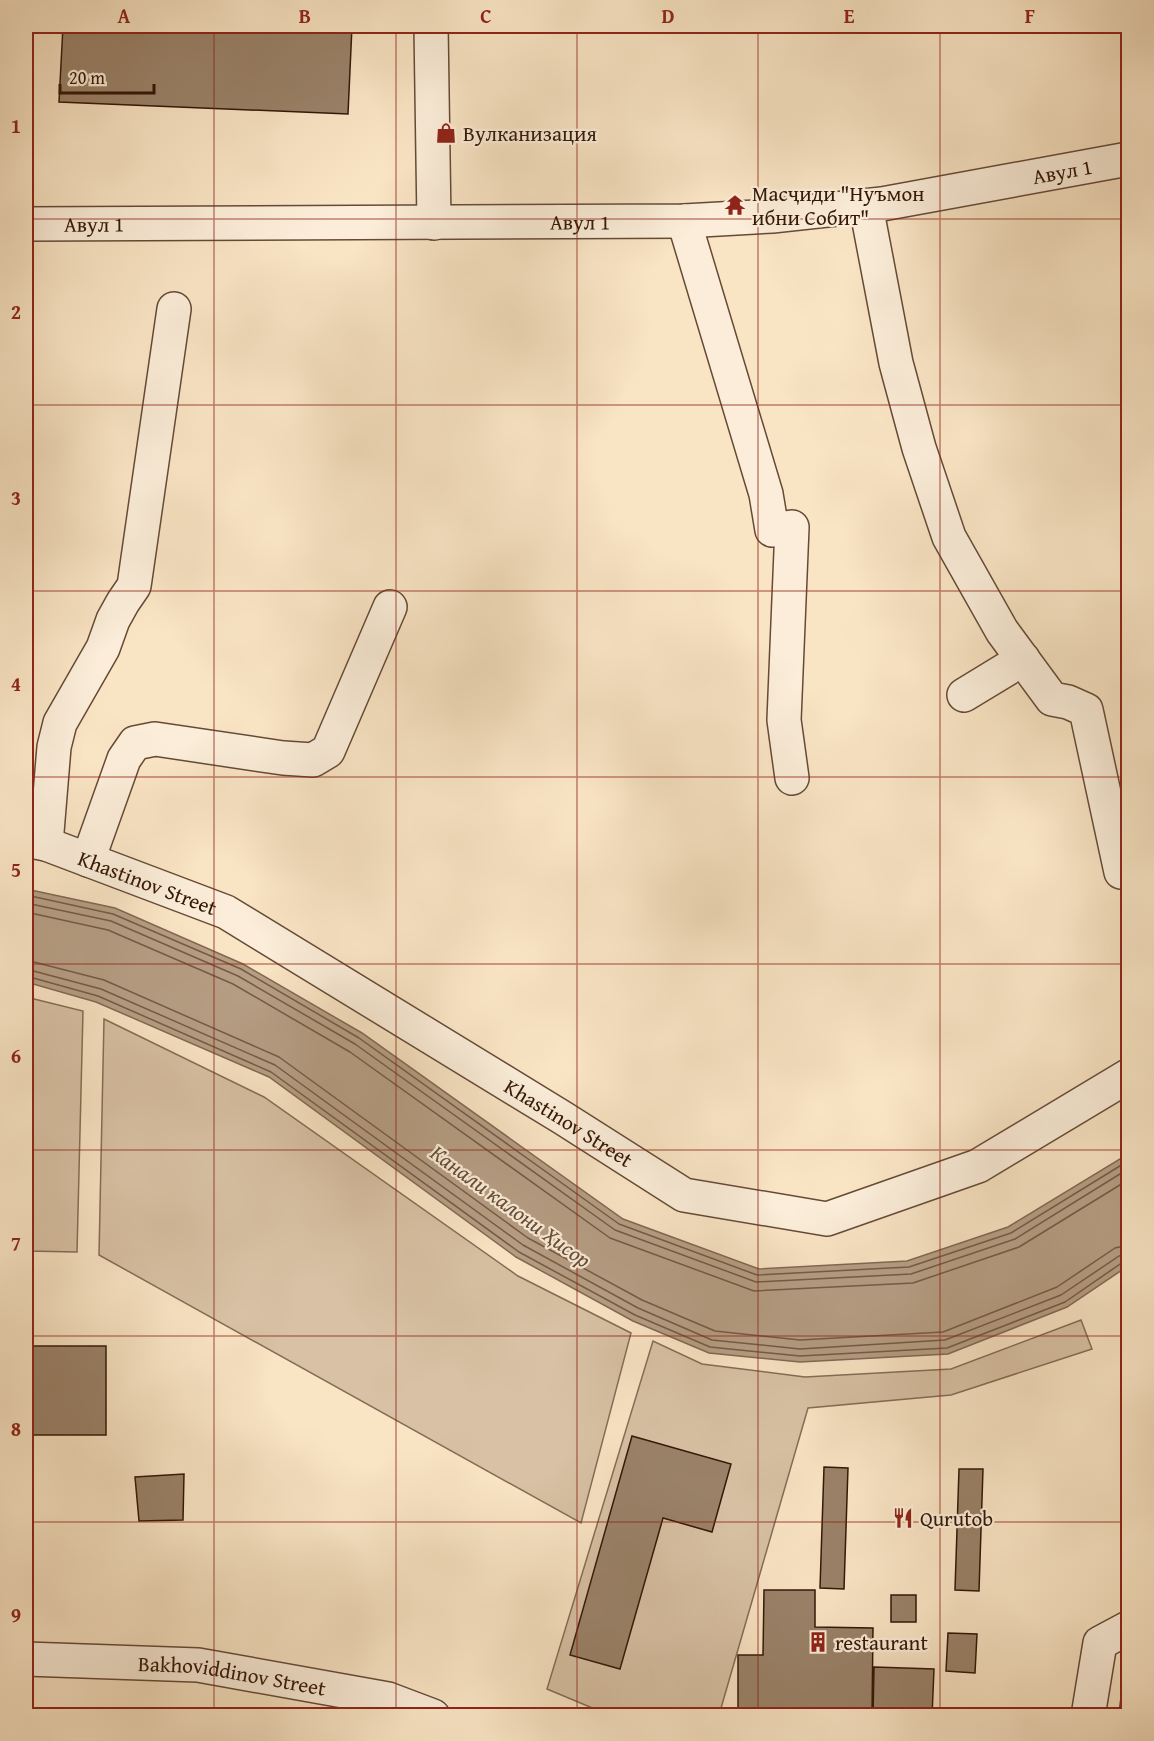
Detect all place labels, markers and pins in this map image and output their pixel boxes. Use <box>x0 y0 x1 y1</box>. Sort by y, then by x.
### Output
place label: Вулканизация <box>463 118 597 149</box>
shop icon: Вулканизация <box>434 121 458 145</box>
place label: Масҷиди "Нуъмон ибни Собит" <box>752 178 924 233</box>
temple icon: Масҷиди "Нуъмон ибни Собит" <box>723 193 747 217</box>
place label: Qurutob <box>920 1503 993 1534</box>
restaurant icon: Qurutob <box>891 1506 915 1530</box>
place label: restaurant <box>835 1627 928 1658</box>
building icon: restaurant <box>806 1630 830 1654</box>

